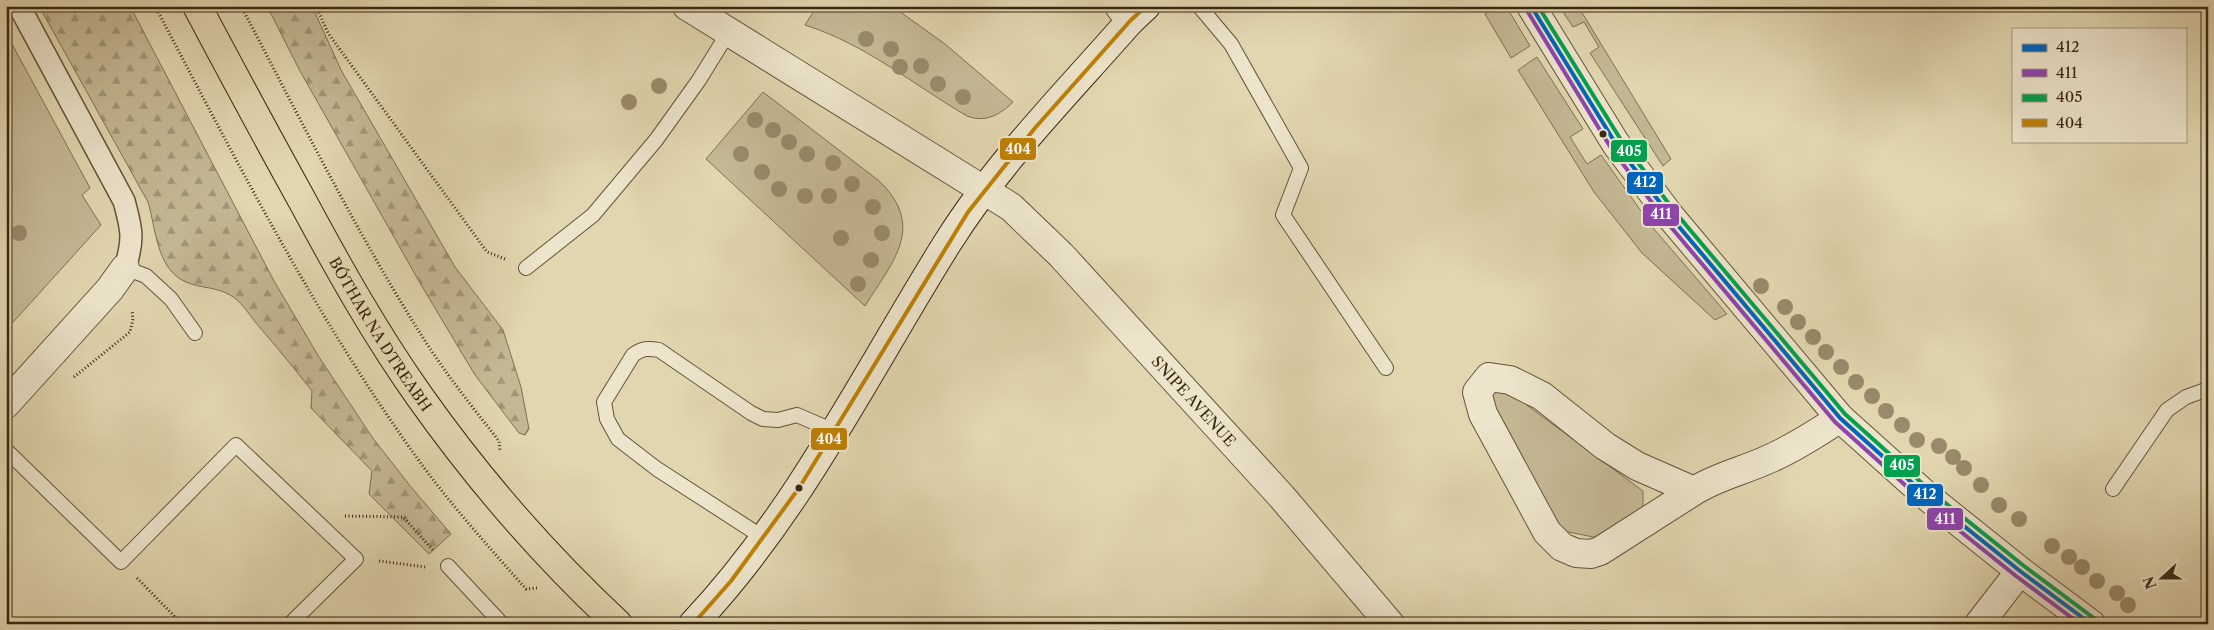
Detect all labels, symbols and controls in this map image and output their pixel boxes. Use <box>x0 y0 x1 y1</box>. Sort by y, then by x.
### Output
legend <box>2012 28 2186 142</box>
text: 412 <box>2056 37 2080 56</box>
text: 411 <box>2056 63 2078 82</box>
text: 405 <box>2056 87 2082 106</box>
text: 404 <box>2056 113 2083 132</box>
unlabelled marker <box>1598 129 1608 139</box>
line badge: 404 <box>999 137 1037 161</box>
line badge: 405 <box>1610 139 1648 163</box>
text: 404 <box>1005 140 1031 158</box>
text: 405 <box>1617 142 1642 160</box>
line badge: 412 <box>1626 171 1664 195</box>
text: 412 <box>1634 173 1656 191</box>
line badge: 411 <box>1642 203 1680 227</box>
text: 411 <box>1651 205 1672 223</box>
street label: BÓTHAR NA DTREABH <box>325 253 436 415</box>
street label: SNIPE AVENUE <box>1148 352 1240 450</box>
line badge: 404 <box>810 427 848 451</box>
text: 404 <box>816 430 842 448</box>
line badge: 405 <box>1883 454 1921 478</box>
text: 405 <box>1890 456 1915 474</box>
unlabelled marker <box>794 483 804 493</box>
line badge: 412 <box>1906 483 1944 507</box>
text: 412 <box>1914 485 1936 503</box>
line badge: 411 <box>1926 507 1964 531</box>
text: 411 <box>1935 510 1956 528</box>
north arrow <box>2136 552 2186 602</box>
text: N <box>2139 574 2160 592</box>

